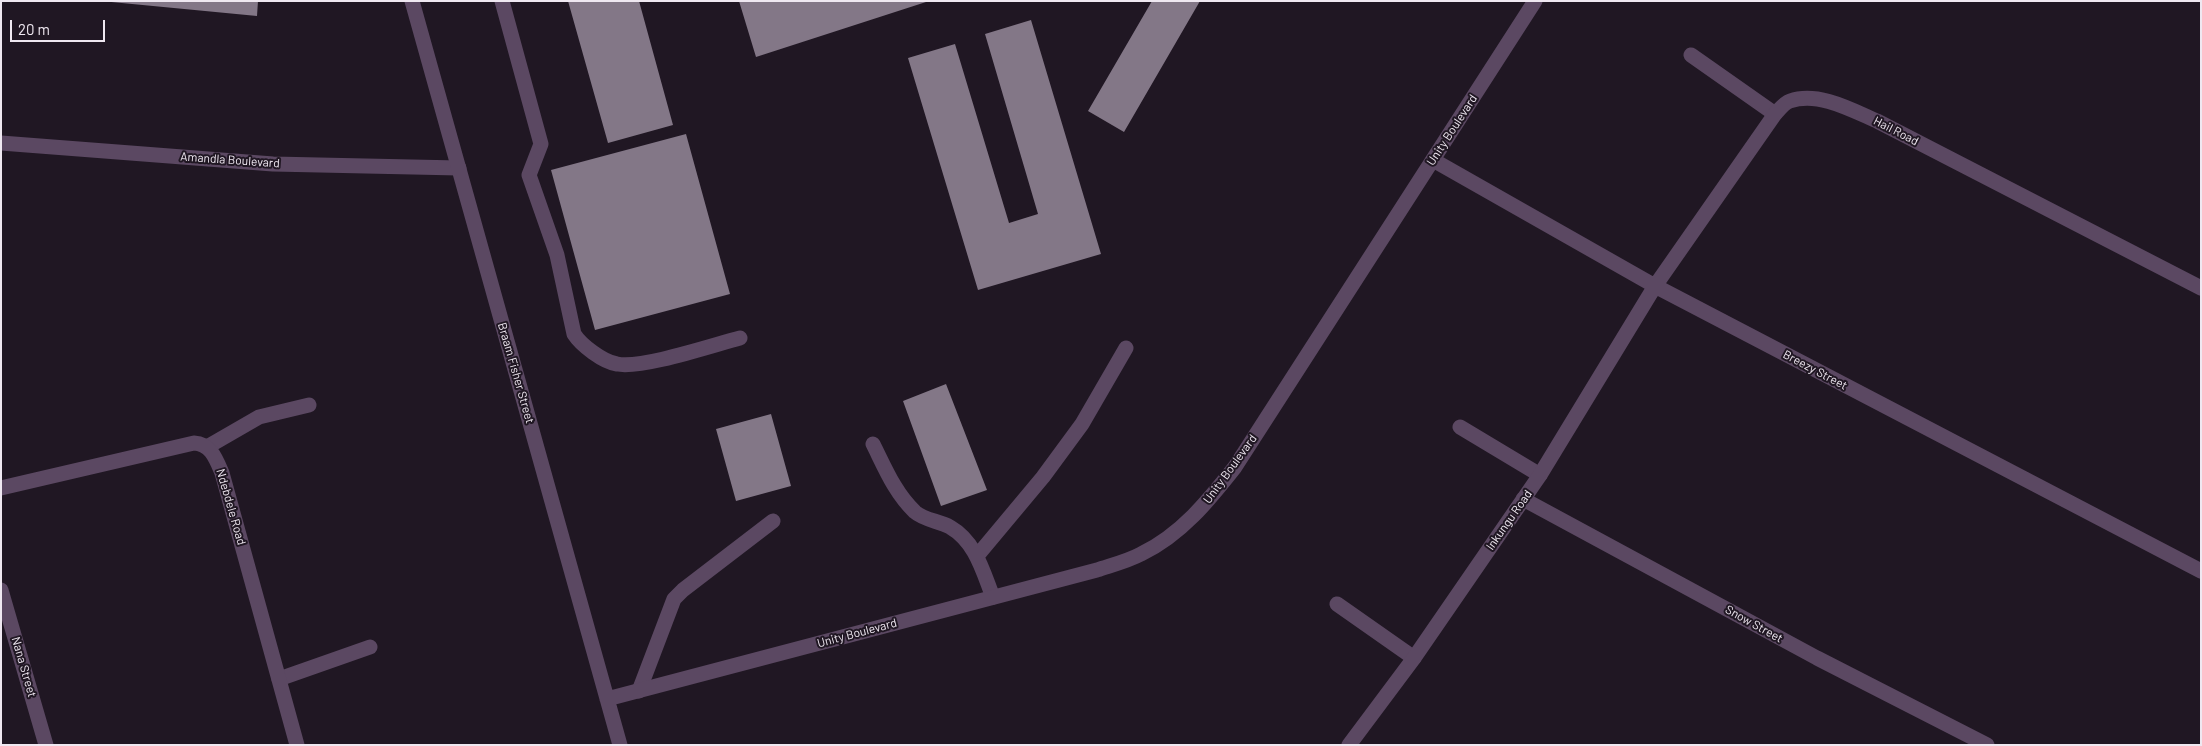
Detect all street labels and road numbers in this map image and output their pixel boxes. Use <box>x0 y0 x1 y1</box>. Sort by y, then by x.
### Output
street label: Unity Boulevard <box>1424 92 1480 168</box>
street label: Hail Road <box>1871 114 1921 148</box>
street label: Amandla Boulevard <box>180 149 280 171</box>
street label: Braam Fisher Street <box>495 321 537 425</box>
street label: Breezy Street <box>1780 347 1850 393</box>
street label: Unity Boulevard <box>1200 432 1260 506</box>
street label: Ndebdele Road <box>213 467 249 547</box>
street label: Inkungu Road <box>1483 487 1535 553</box>
street label: Snow Street <box>1723 602 1785 646</box>
street label: Unity Boulevard <box>816 615 898 651</box>
street label: Nana Street <box>9 635 39 699</box>

